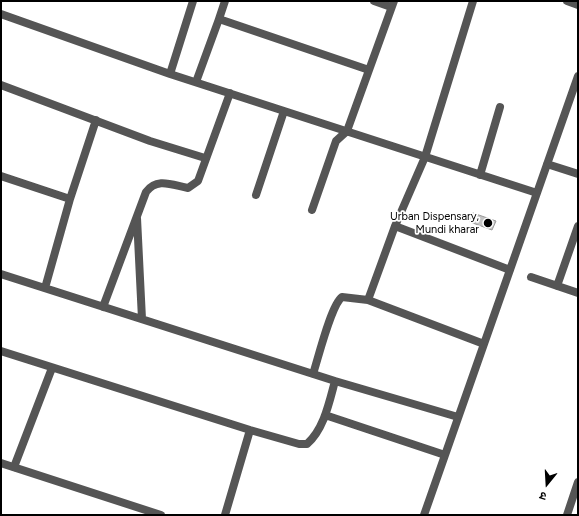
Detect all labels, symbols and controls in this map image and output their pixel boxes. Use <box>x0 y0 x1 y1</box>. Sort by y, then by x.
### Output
place label: Urban Dispensary, Mundi kharar <box>390 210 479 236</box>
marker: Urban Dispensary, Mundi kharar <box>482 217 494 229</box>
north arrow <box>527 464 567 504</box>
text: उ <box>538 489 548 503</box>

